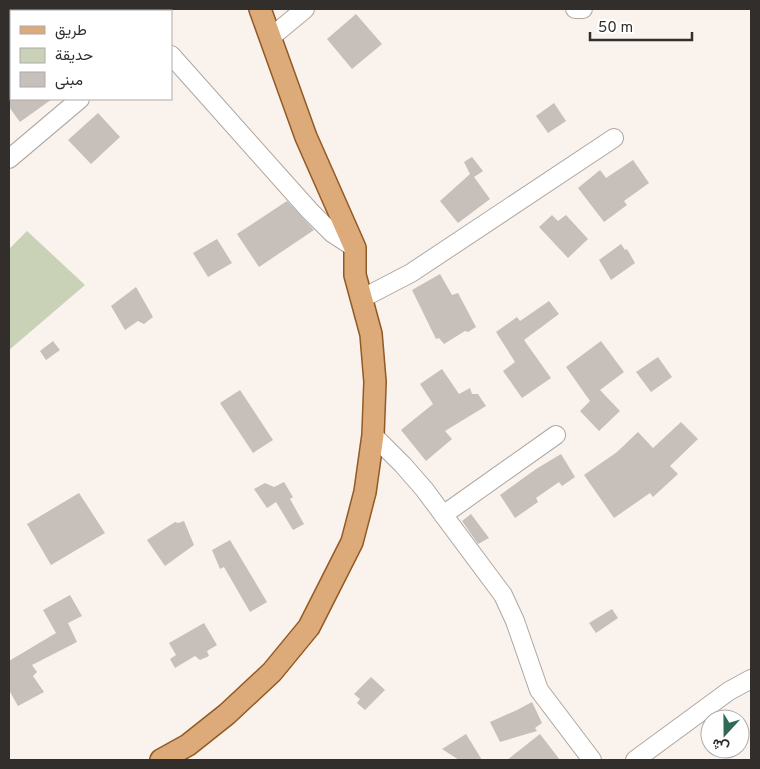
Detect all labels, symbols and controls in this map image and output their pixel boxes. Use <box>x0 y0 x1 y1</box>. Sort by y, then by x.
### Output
legend <box>10 10 172 100</box>
scale bar <box>590 10 692 42</box>
text: 50 m <box>598 19 633 38</box>
text: طريق <box>55 22 87 41</box>
text: حديقة <box>55 47 93 66</box>
text: مبنى <box>55 72 83 91</box>
north arrow <box>700 709 750 759</box>
text: ش <box>710 734 732 756</box>

